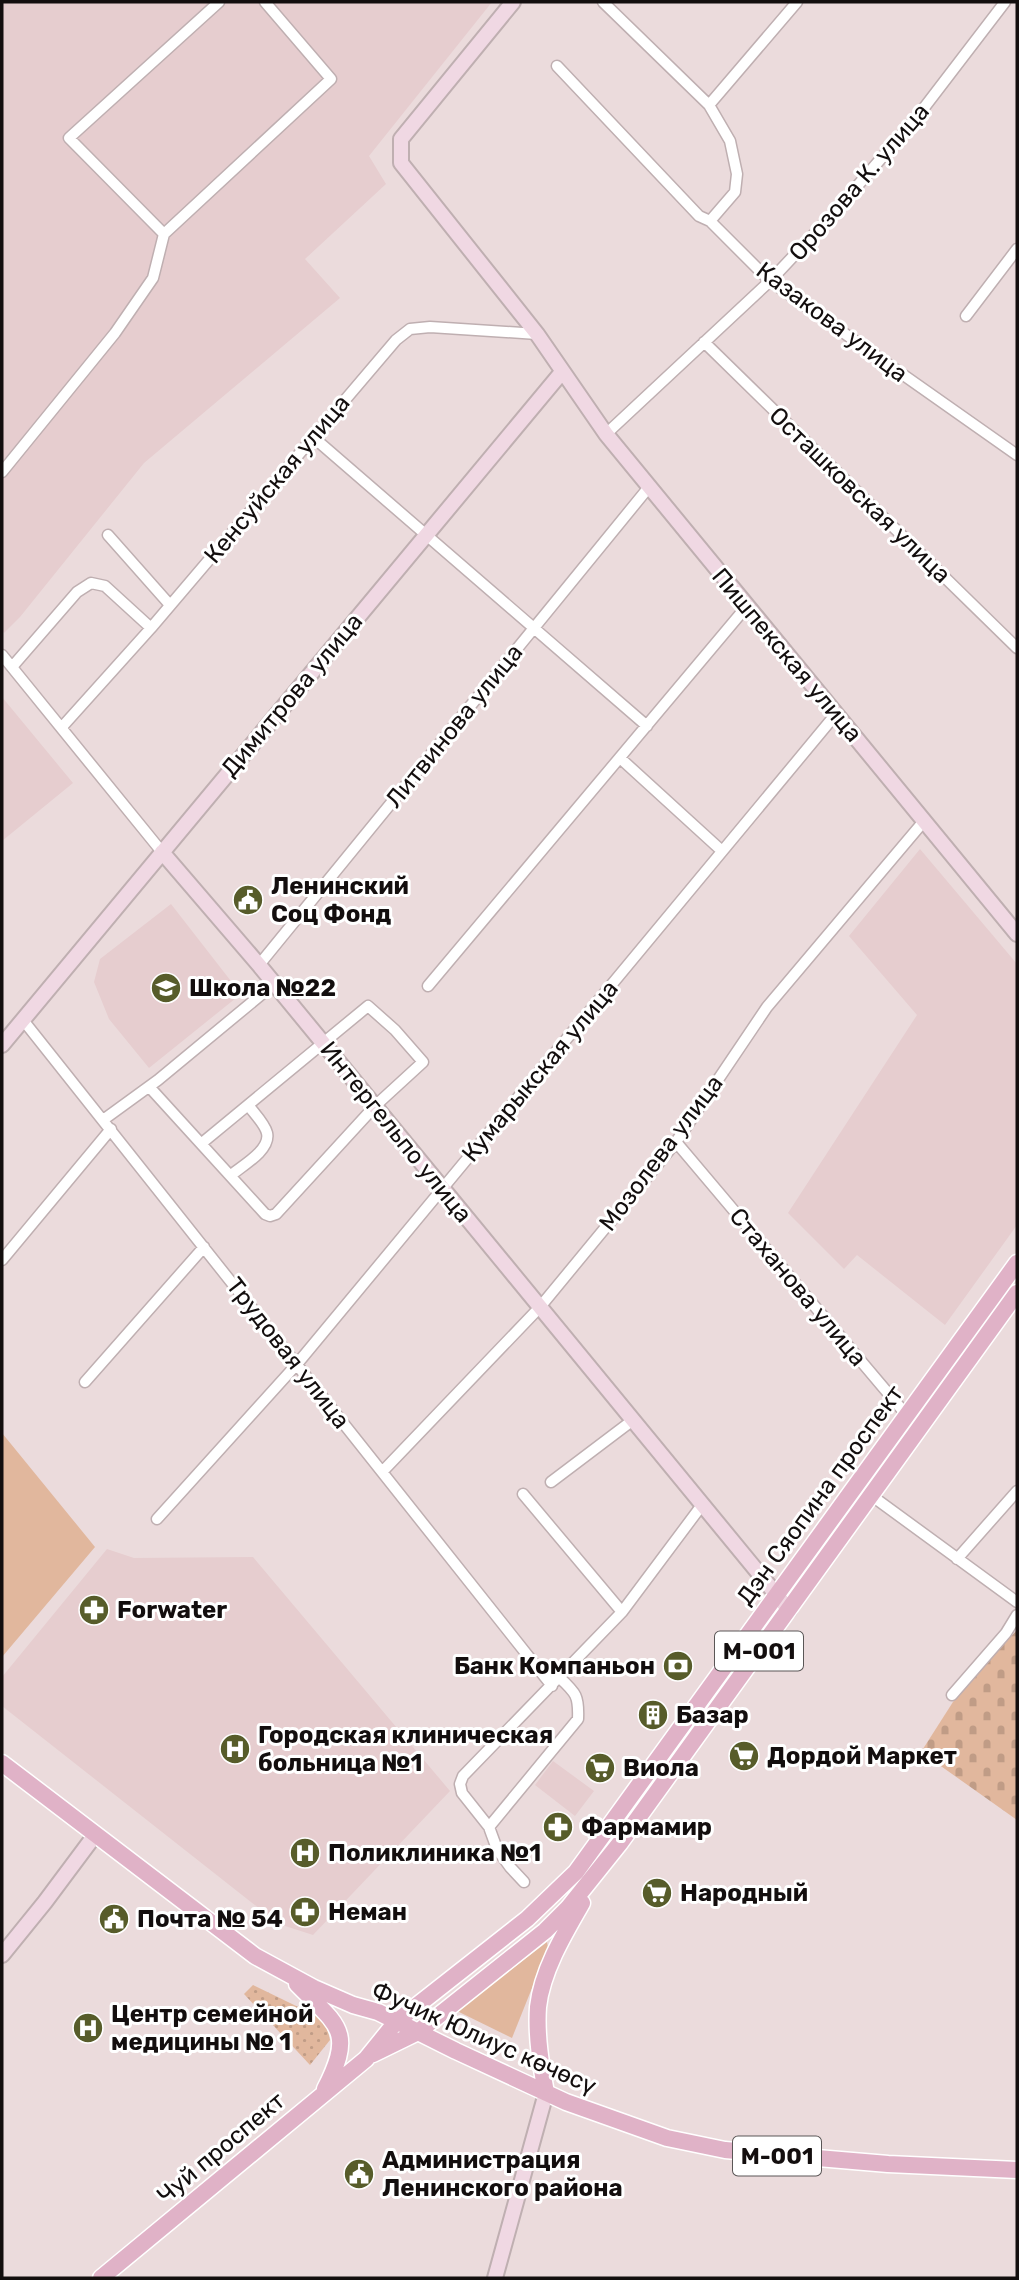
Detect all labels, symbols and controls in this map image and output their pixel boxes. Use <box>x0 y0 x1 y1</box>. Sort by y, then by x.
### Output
street label: Орозова К. улица <box>783 98 935 266</box>
street label: Казакова улица <box>751 256 913 388</box>
street label: Кенсуйская улица <box>198 389 356 569</box>
street label: Осташковская улица <box>764 401 956 589</box>
street label: Пишпекская улица <box>706 563 868 747</box>
street label: Димитрова улица <box>216 608 368 782</box>
street label: Литвинова улица <box>380 639 528 813</box>
place label: Ленинский Соц Фонд <box>271 872 409 928</box>
public building icon: Ленинский Соц Фонд <box>231 883 265 917</box>
school or university icon: Школа №22 <box>149 971 183 1005</box>
place label: Школа №22 <box>189 974 336 1002</box>
street label: Кумарыкская улица <box>456 975 624 1167</box>
street label: Интергельпо улица <box>314 1036 478 1228</box>
street label: Мозолева улица <box>593 1070 729 1236</box>
street label: Стаханова улица <box>724 1202 872 1372</box>
street label: Трудовая улица <box>220 1272 356 1434</box>
street label: Дэн Сяопина проспект <box>731 1380 909 1610</box>
pharmacy icon: Forwater <box>77 1593 111 1627</box>
place label: Forwater <box>117 1596 227 1624</box>
road number: M-001 <box>715 1632 803 1670</box>
bank icon: Банк Компаньон <box>661 1649 695 1683</box>
place label: Банк Компаньон <box>454 1652 655 1680</box>
building icon: Базар <box>636 1698 670 1732</box>
place label: Базар <box>676 1701 749 1729</box>
place label: Городская клиническая больница №1 <box>258 1721 553 1777</box>
hospital icon: Городская клиническая больница №1 <box>218 1732 252 1766</box>
supermarket icon: Дордой Маркет <box>727 1739 761 1773</box>
place label: Дордой Маркет <box>767 1742 957 1770</box>
supermarket icon: Виола <box>583 1751 617 1785</box>
place label: Виола <box>623 1754 699 1782</box>
pharmacy icon: Фармамир <box>541 1810 575 1844</box>
place label: Фармамир <box>581 1813 712 1841</box>
hospital icon: Поликлиника №1 <box>288 1836 322 1870</box>
place label: Поликлиника №1 <box>328 1839 541 1867</box>
supermarket icon: Народный <box>640 1876 674 1910</box>
place label: Народный <box>680 1879 808 1907</box>
pharmacy icon: Неман <box>288 1895 322 1929</box>
place label: Неман <box>328 1898 407 1926</box>
public building icon: Почта № 54 <box>97 1902 131 1936</box>
place label: Почта № 54 <box>137 1905 283 1933</box>
street label: Фучик Юлиус көчөсү <box>367 1976 601 2100</box>
place label: Центр семейной медицины № 1 <box>111 2000 313 2056</box>
hospital icon: Центр семейной медицины № 1 <box>71 2011 105 2045</box>
street label: Чуй проспект <box>152 2087 290 2209</box>
road number: М-001 <box>733 2136 821 2176</box>
place label: Администрация Ленинского района <box>382 2146 623 2202</box>
public building icon: Администрация Ленинского района <box>342 2157 376 2191</box>

